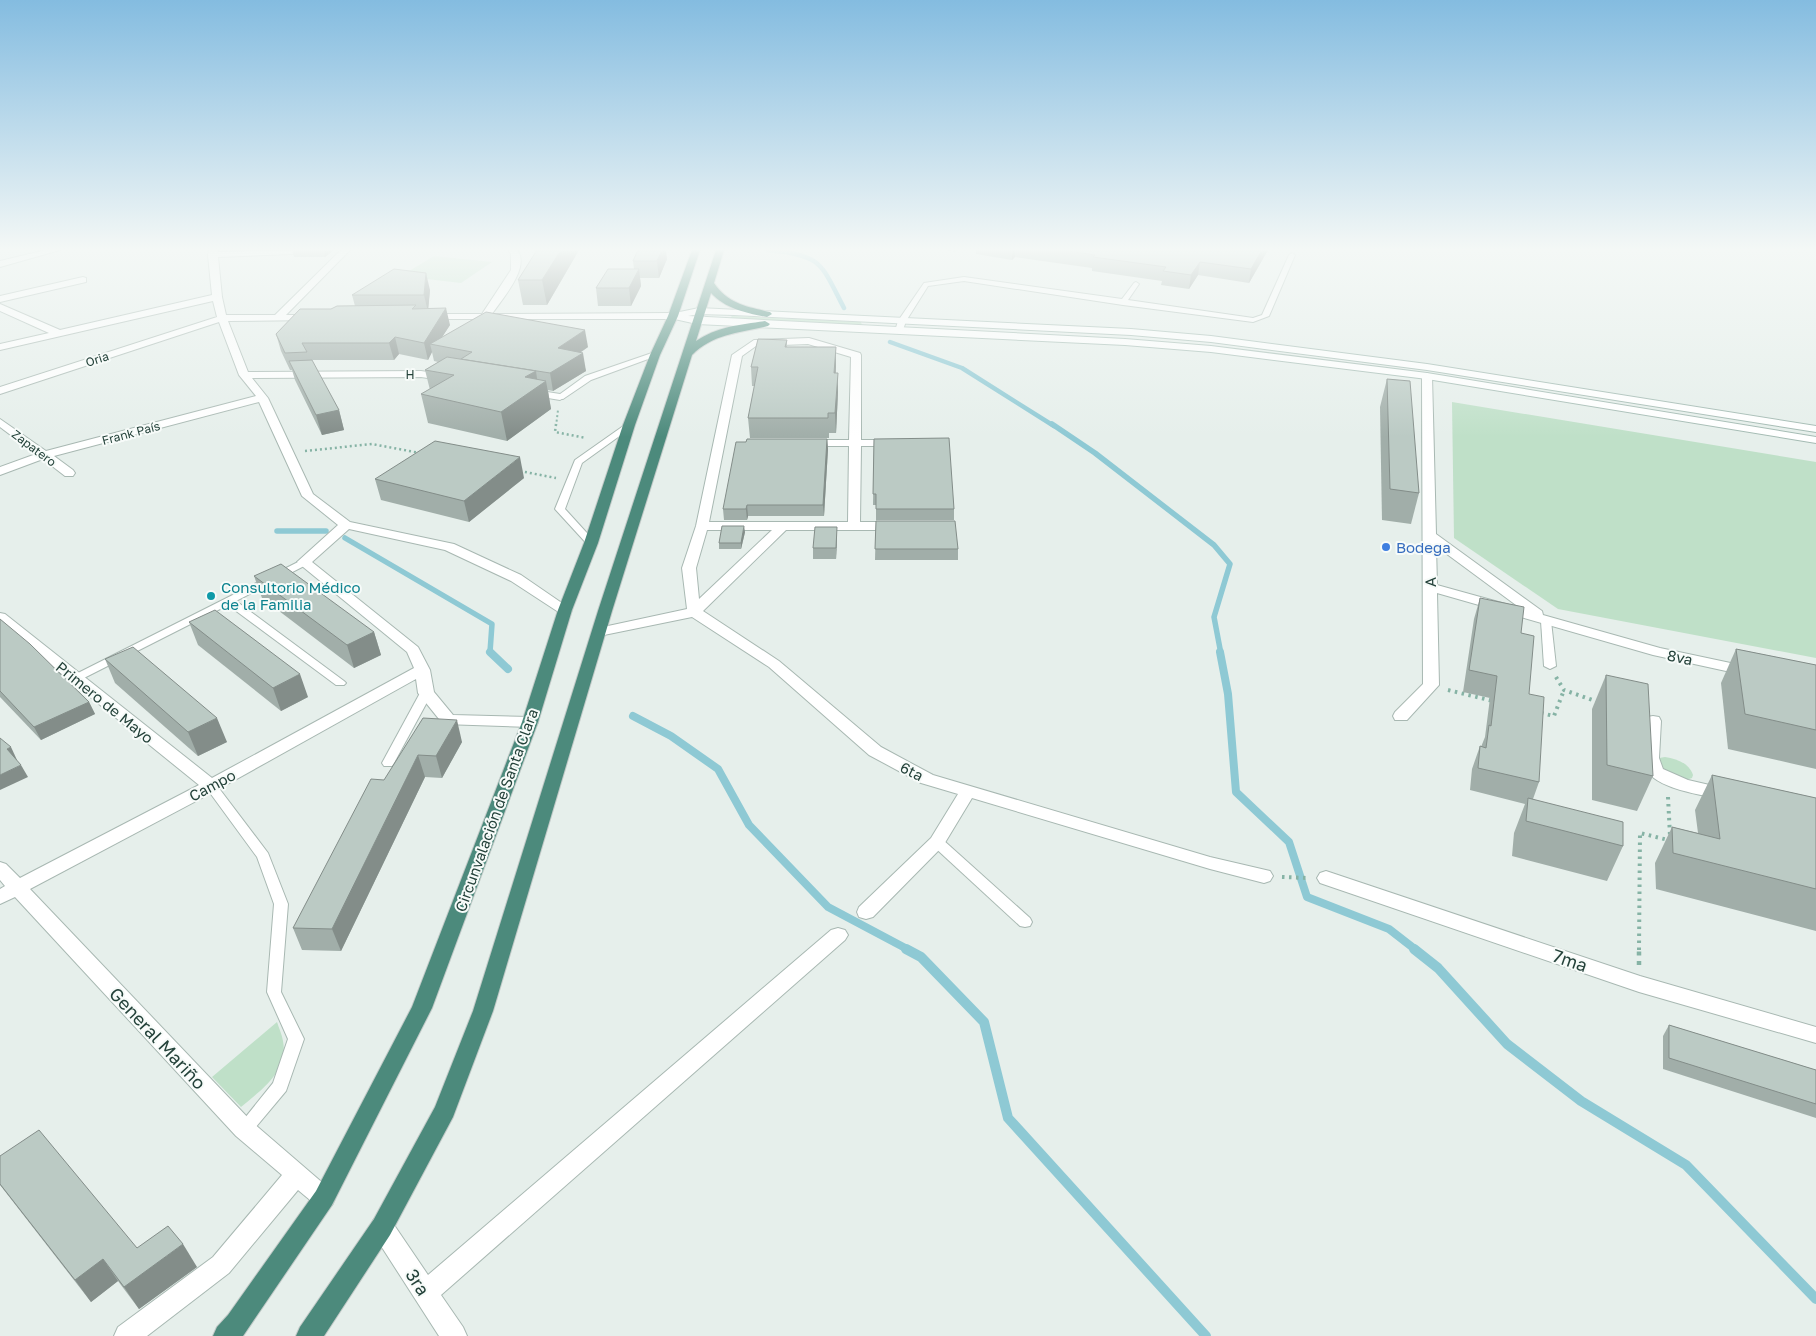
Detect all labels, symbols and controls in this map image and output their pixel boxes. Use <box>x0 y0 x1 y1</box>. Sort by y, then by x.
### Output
street label: Oria <box>83 348 111 370</box>
street label: H <box>405 367 415 382</box>
street label: Frank País <box>100 418 162 448</box>
street label: Zapatero <box>9 426 59 470</box>
place label: Bodega <box>1396 538 1451 556</box>
marker: Bodega <box>1380 541 1392 553</box>
street label: A <box>1421 577 1439 587</box>
place label: Consultorio Médico de la Familia <box>221 578 361 613</box>
marker: Consultorio Médico de la Familia <box>205 590 217 602</box>
street label: 8va <box>1666 646 1694 668</box>
street label: Primero de Mayo <box>53 657 157 747</box>
street label: Circunvalación de Santa Clara <box>451 706 541 914</box>
street label: 6ta <box>897 758 927 784</box>
street label: Campo <box>186 765 238 805</box>
street label: 7ma <box>1550 944 1590 976</box>
street label: General Mariño <box>105 982 211 1094</box>
street label: 3ra <box>401 1264 435 1300</box>

